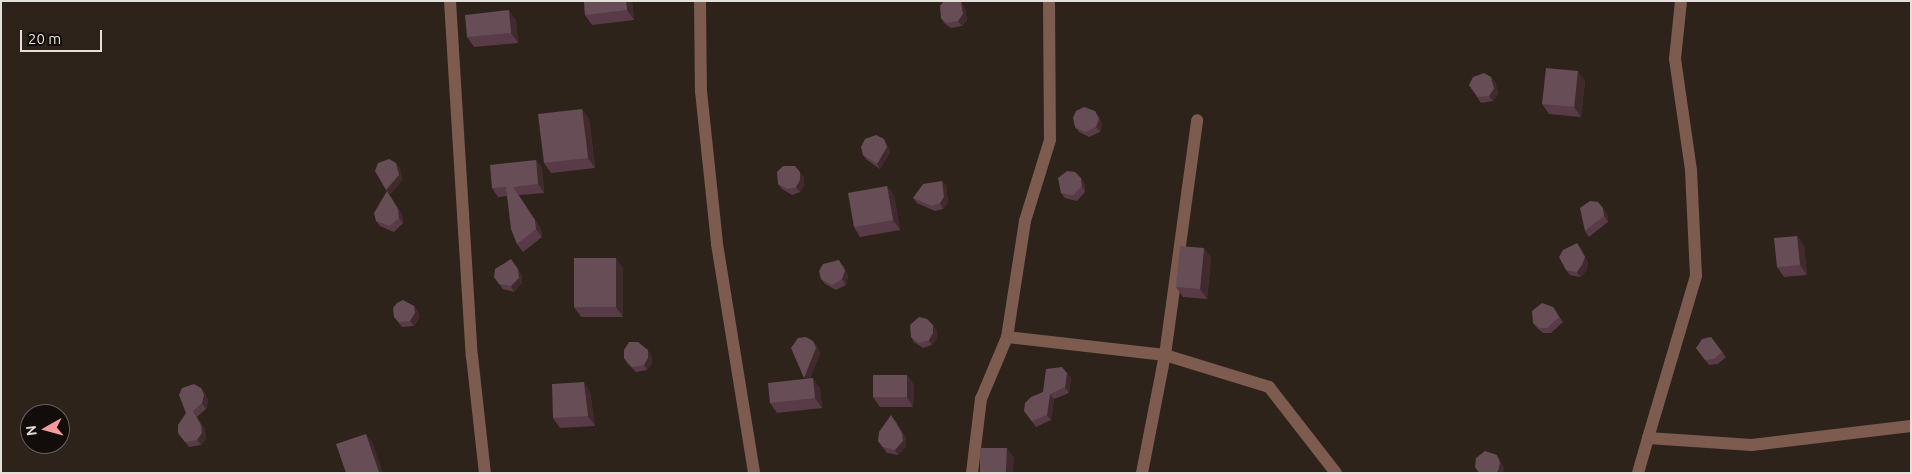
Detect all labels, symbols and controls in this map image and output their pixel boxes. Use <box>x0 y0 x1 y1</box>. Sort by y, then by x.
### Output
scale bar <box>22 20 105 52</box>
text: 20 m <box>28 30 61 47</box>
north arrow <box>20 404 70 454</box>
text: N <box>23 425 40 437</box>

